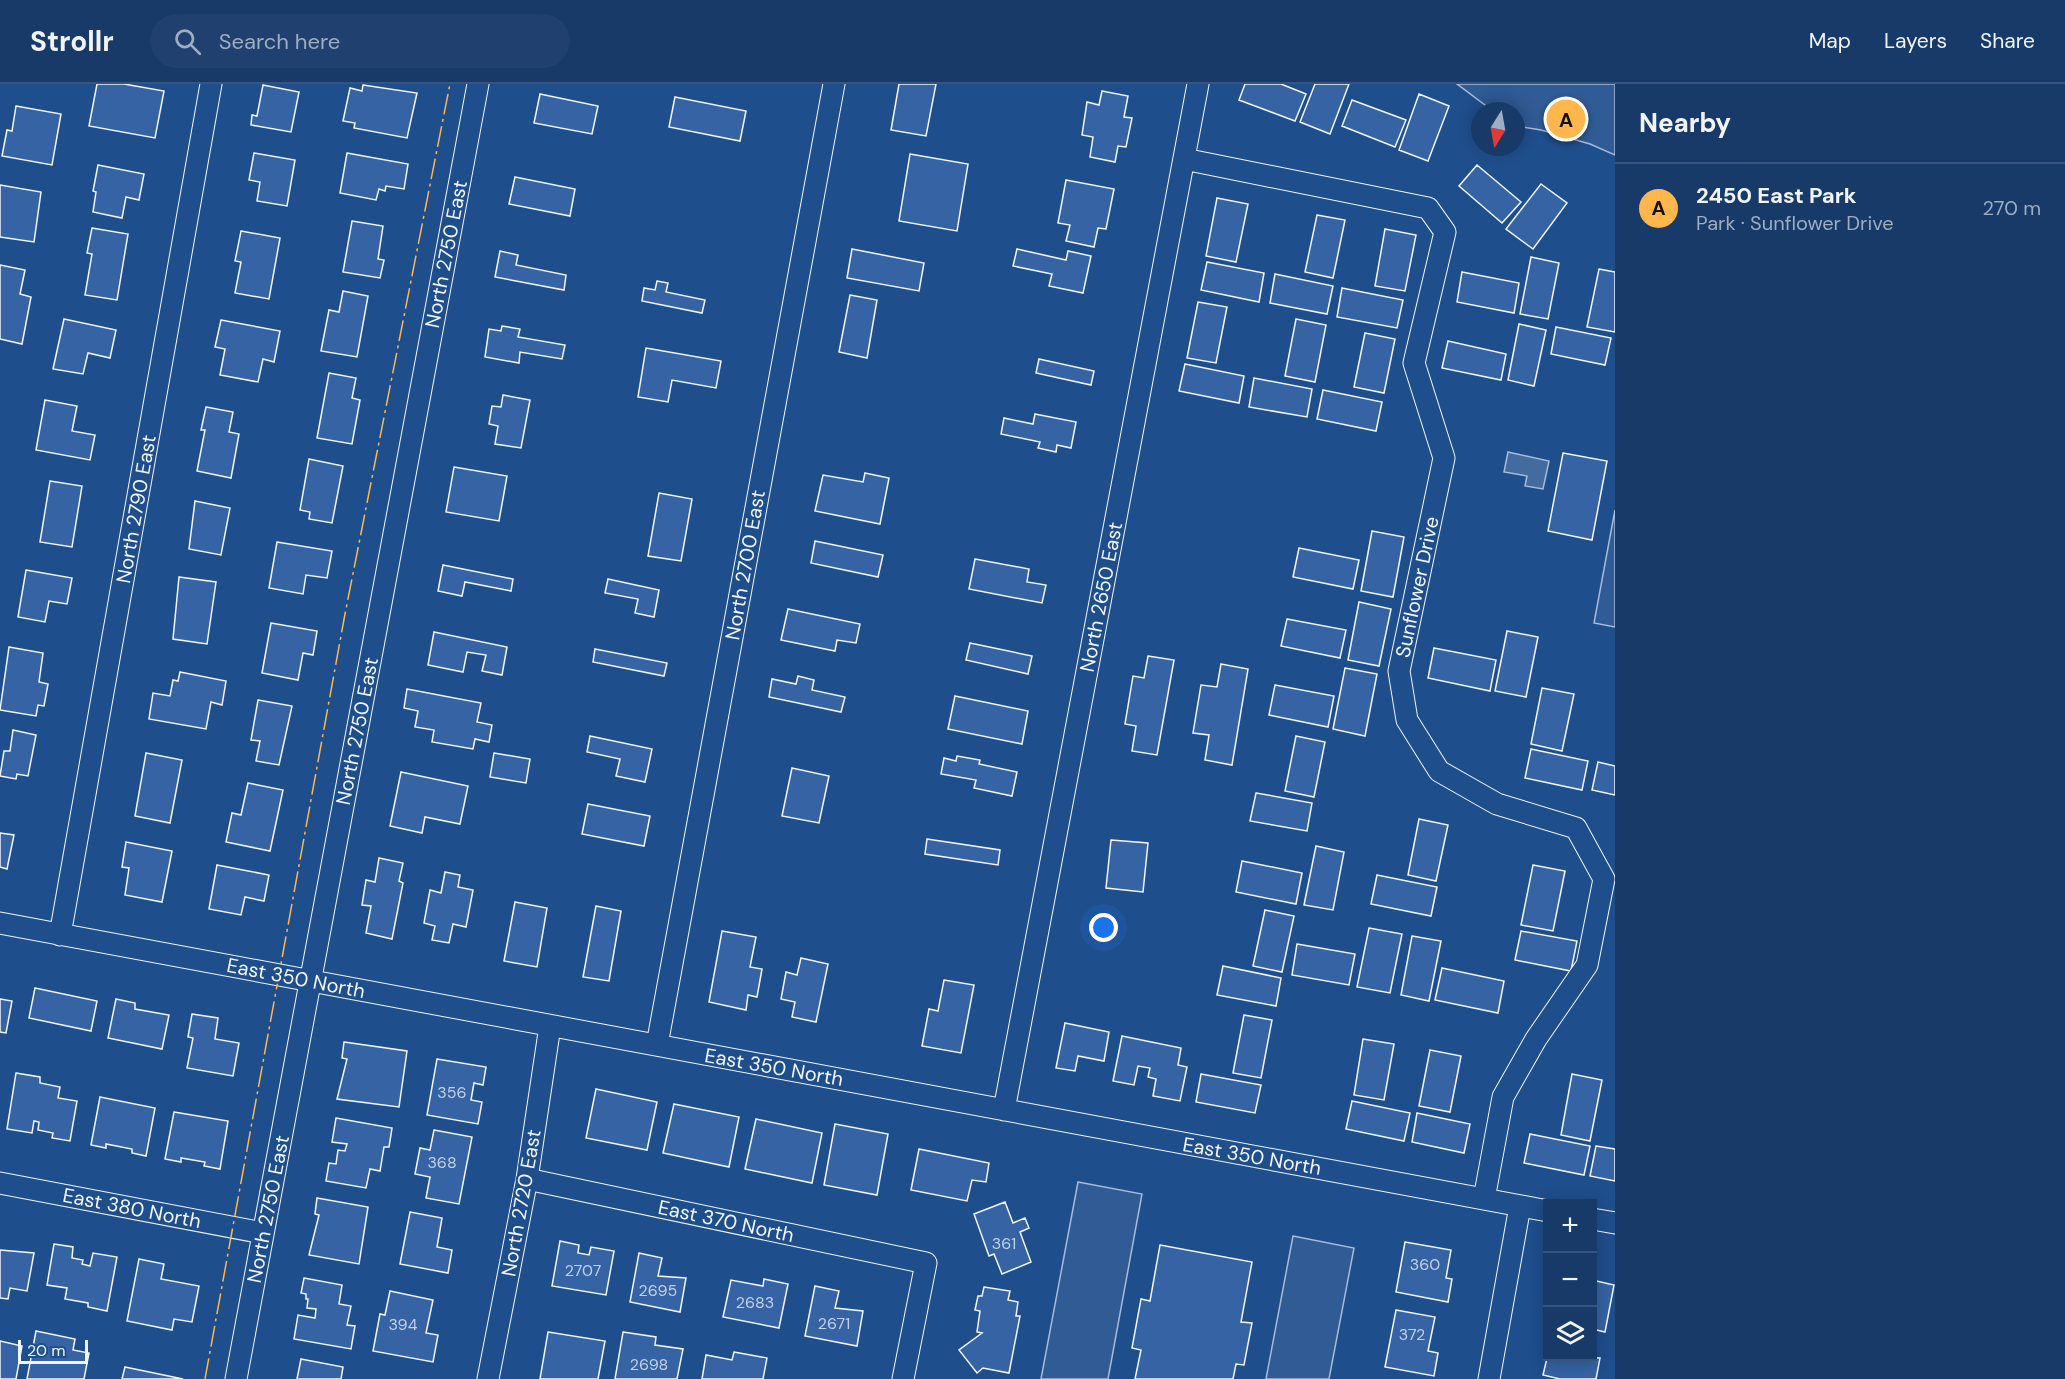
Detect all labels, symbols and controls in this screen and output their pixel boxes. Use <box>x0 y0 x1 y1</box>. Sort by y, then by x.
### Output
search box <box>150 14 570 68</box>
text: Strollr <box>30 23 114 60</box>
icon: search <box>171 25 204 58</box>
text: Search here <box>219 27 340 56</box>
text: Map <box>1809 27 1851 55</box>
text: Layers <box>1884 27 1947 55</box>
text: Share <box>1980 27 2035 55</box>
pin: A <box>1546 96 1586 141</box>
north arrow <box>1471 102 1525 156</box>
text: Nearby <box>1639 106 1731 140</box>
street label: North 2750 East <box>419 178 473 330</box>
text: 2450 East Park <box>1696 181 1856 210</box>
text: A <box>1651 195 1666 221</box>
text: 270 m <box>1983 195 2041 221</box>
text: Park · Sunflower Drive <box>1696 210 1894 236</box>
street label: North 2790 East <box>110 433 162 585</box>
street label: North 2700 East <box>719 488 771 642</box>
street label: Sunflower Drive <box>1389 514 1445 660</box>
street label: North 2650 East <box>1074 520 1128 674</box>
street label: North 2750 East <box>330 655 384 807</box>
your location <box>1089 913 1118 942</box>
street label: East 350 North <box>225 952 367 1004</box>
street label: East 350 North <box>703 1042 845 1092</box>
house number: 356 <box>437 1082 467 1103</box>
street label: North 2720 East <box>495 1127 547 1279</box>
street label: East 350 North <box>1181 1131 1323 1181</box>
street label: North 2750 East <box>241 1133 295 1285</box>
house number: 368 <box>427 1152 457 1173</box>
street label: East 380 North <box>61 1182 203 1234</box>
street label: East 370 North <box>656 1194 796 1248</box>
map controls <box>1543 1199 1597 1361</box>
button: + <box>1543 1199 1597 1253</box>
house number: 361 <box>992 1233 1016 1254</box>
button: − <box>1543 1253 1597 1307</box>
house number: 360 <box>1410 1254 1440 1275</box>
house number: 2707 <box>565 1260 601 1281</box>
house number: 2695 <box>639 1280 677 1301</box>
house number: 2683 <box>736 1292 774 1313</box>
button: layers <box>1543 1307 1597 1361</box>
house number: 2671 <box>818 1313 850 1334</box>
house number: 394 <box>389 1314 418 1335</box>
house number: 372 <box>1399 1324 1425 1345</box>
scale bar <box>18 1337 88 1364</box>
text: 20 m <box>27 1340 66 1361</box>
house number: 2698 <box>630 1354 668 1375</box>

